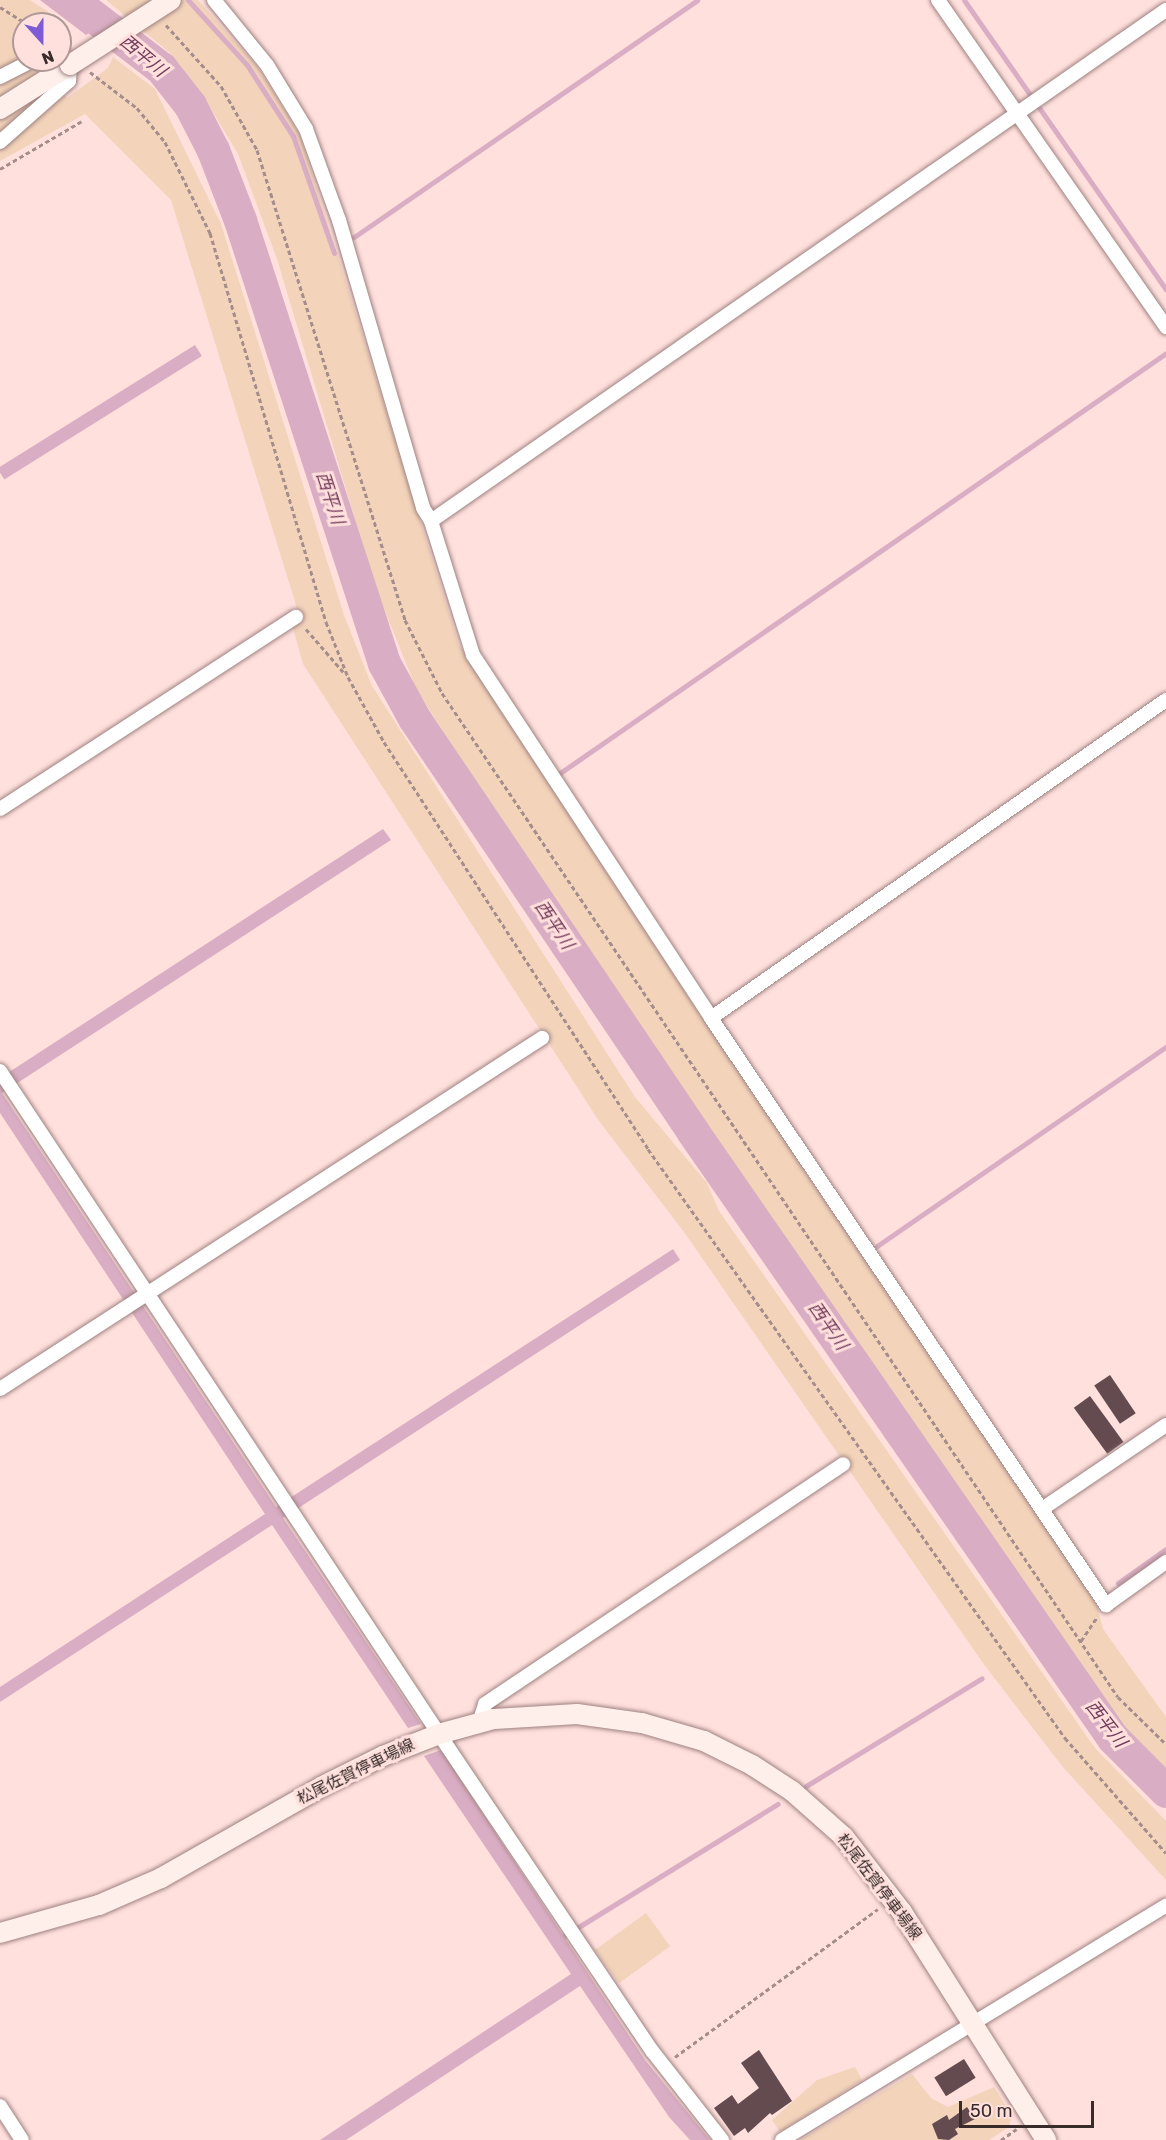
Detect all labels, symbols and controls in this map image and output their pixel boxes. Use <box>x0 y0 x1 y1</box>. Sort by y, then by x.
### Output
north arrow <box>12 12 72 72</box>
water label: 西平川 <box>115 30 171 82</box>
text: N <box>39 46 57 68</box>
water label: 西平川 <box>311 469 349 527</box>
water label: 西平川 <box>530 897 578 953</box>
water label: 西平川 <box>804 1298 852 1354</box>
water label: 西平川 <box>1081 1696 1131 1752</box>
street label: 松尾佐賀停車場線 <box>294 1735 418 1809</box>
street label: 松尾佐賀停車場線 <box>833 1830 925 1944</box>
scale bar <box>962 2089 1097 2127</box>
text: 50 m <box>970 2100 1013 2122</box>

